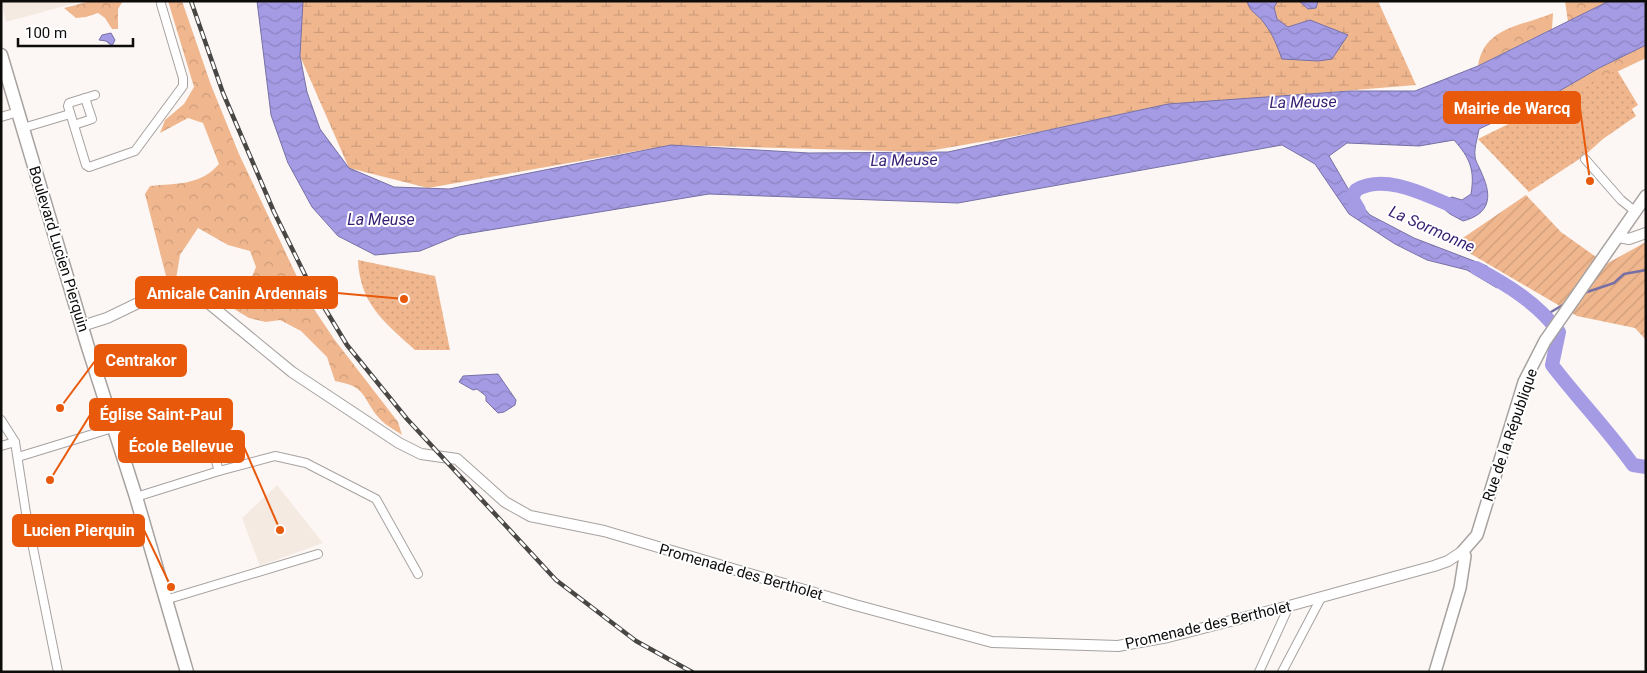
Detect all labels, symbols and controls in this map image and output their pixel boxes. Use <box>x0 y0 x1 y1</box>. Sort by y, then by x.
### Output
scale bar <box>18 15 132 47</box>
text: 100 m <box>25 24 67 42</box>
water label: La Meuse <box>1269 92 1337 112</box>
callout: Mairie de Warcq <box>1444 92 1580 123</box>
text: Mairie de Warcq <box>1454 99 1570 118</box>
water label: La Meuse <box>870 150 938 170</box>
street label: Boulevard Lucien Pierquin <box>25 164 93 334</box>
water label: La Sormonne <box>1386 202 1478 256</box>
water label: La Meuse <box>347 210 415 229</box>
callout: Amicale Canin Ardennais <box>136 277 337 308</box>
text: Amicale Canin Ardennais <box>147 284 327 303</box>
callout: Centrakor <box>95 345 186 376</box>
text: Centrakor <box>105 351 177 370</box>
street label: Rue de la République <box>1479 366 1541 504</box>
callout: Église Saint-Paul <box>90 399 232 430</box>
text: Église Saint-Paul <box>100 405 222 424</box>
callout: École Bellevue <box>119 431 244 462</box>
text: École Bellevue <box>129 437 234 456</box>
callout: Lucien Pierquin <box>13 515 144 546</box>
text: Lucien Pierquin <box>23 521 135 540</box>
street label: Promenade des Bertholet <box>657 540 825 604</box>
street label: Promenade des Bertholet <box>1123 597 1293 653</box>

